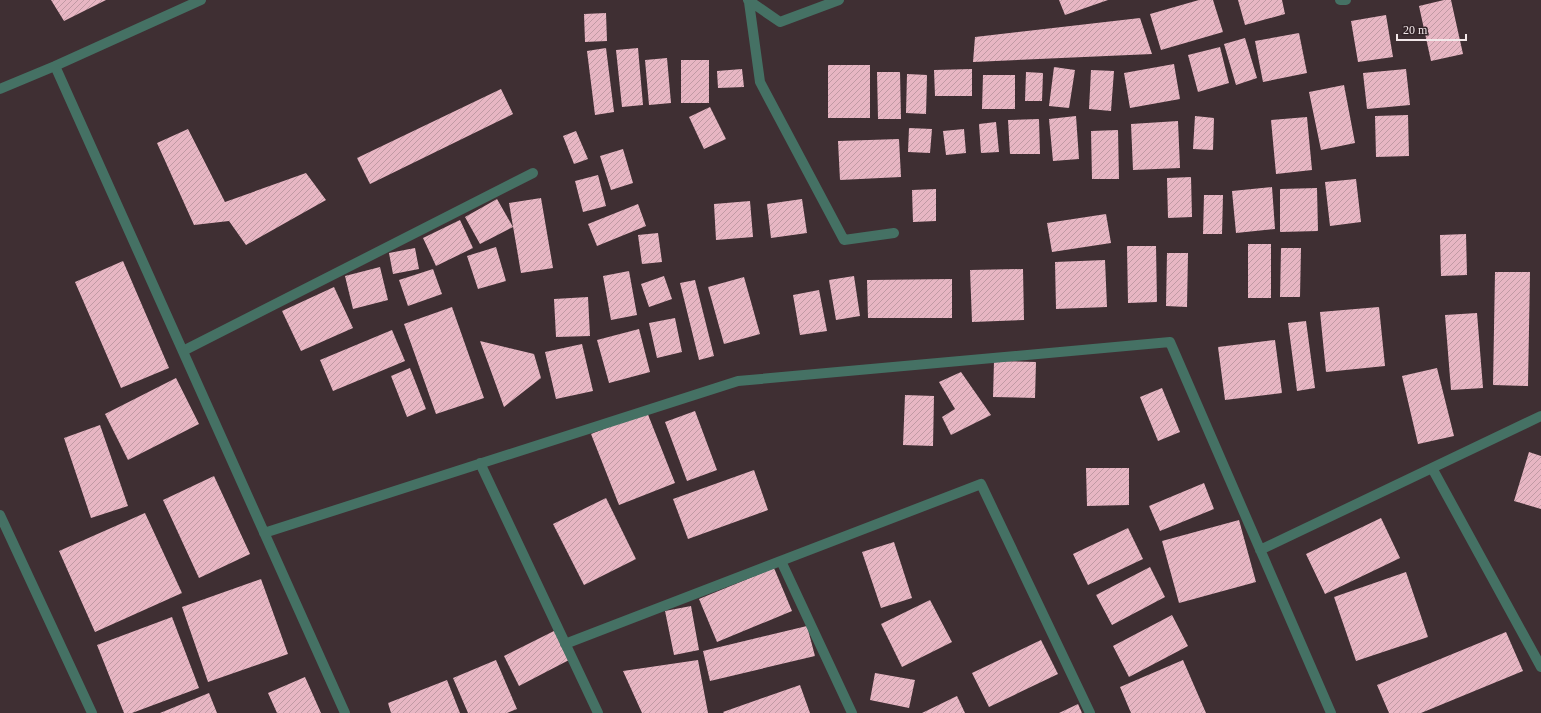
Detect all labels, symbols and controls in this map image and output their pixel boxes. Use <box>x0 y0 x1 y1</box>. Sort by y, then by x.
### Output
scale bar <box>1397 16 1466 42</box>
text: 20 m <box>1403 23 1428 37</box>

